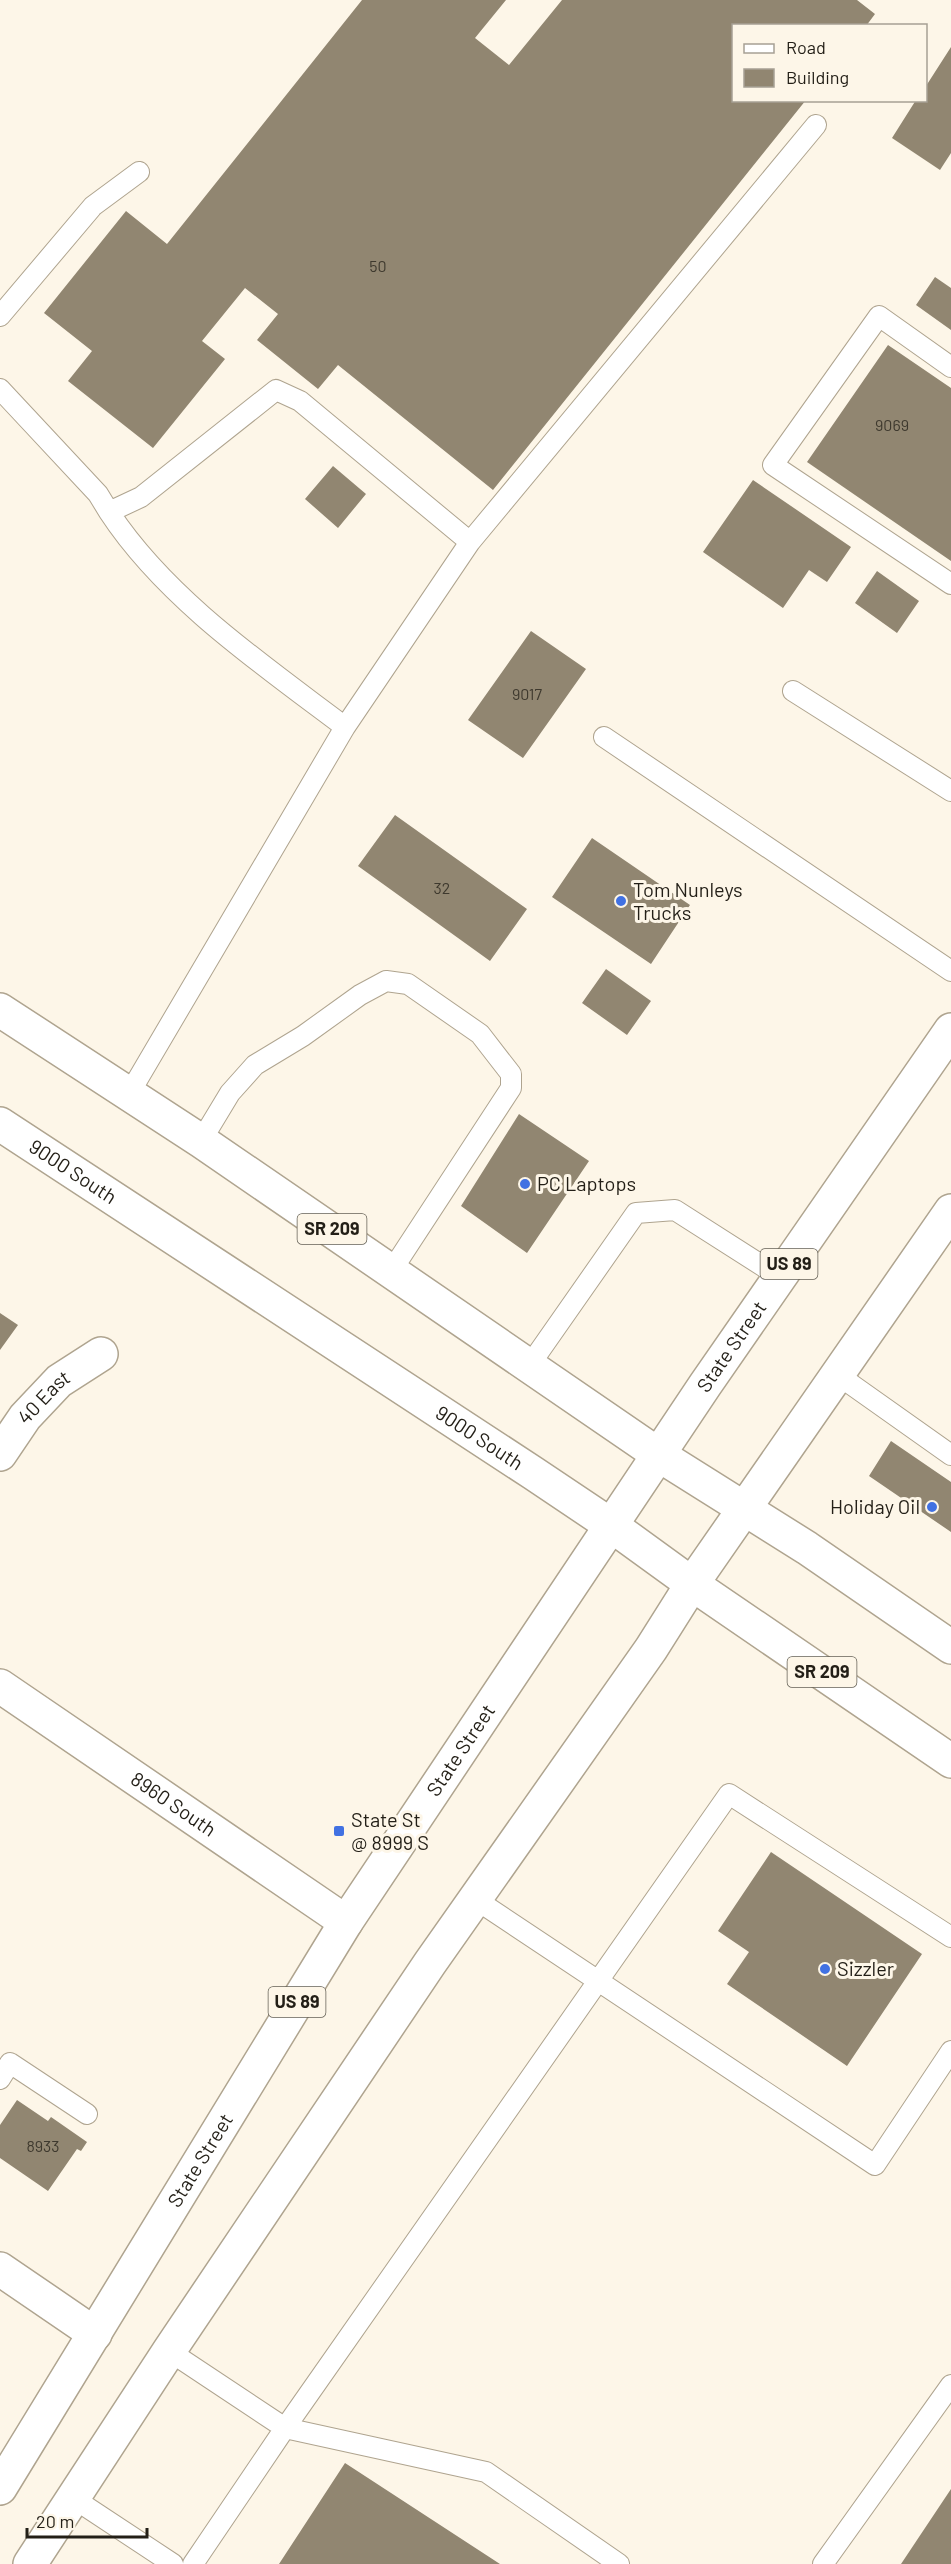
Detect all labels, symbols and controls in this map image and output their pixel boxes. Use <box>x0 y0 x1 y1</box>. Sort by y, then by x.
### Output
legend <box>732 24 927 102</box>
text: Road <box>786 36 826 58</box>
text: Building <box>786 66 849 88</box>
house number: 50 <box>369 256 387 275</box>
house number: 9069 <box>875 415 909 434</box>
house number: 9017 <box>512 684 542 703</box>
place label: Tom Nunleys Trucks <box>633 877 743 924</box>
house number: 32 <box>434 878 450 897</box>
marker: Tom Nunleys Trucks <box>614 894 628 908</box>
street label: 9000 South <box>25 1133 122 1208</box>
place label: PC Laptops <box>537 1171 636 1195</box>
marker: PC Laptops <box>518 1177 532 1191</box>
road number: SR 209 <box>298 1214 366 1244</box>
road number: US 89 <box>760 1249 818 1279</box>
street label: State Street <box>691 1296 771 1396</box>
street label: 40 East <box>12 1364 74 1429</box>
street label: 9000 South <box>432 1400 528 1474</box>
place label: Holiday Oil <box>830 1494 920 1518</box>
marker: Holiday Oil <box>925 1500 939 1514</box>
road number: SR 209 <box>788 1657 856 1687</box>
street label: State Street <box>421 1699 499 1800</box>
street label: 8960 South <box>127 1766 221 1841</box>
place label: State St @ 8999 S <box>351 1807 429 1854</box>
marker: State St @ 8999 S <box>332 1824 346 1838</box>
place label: Sizzler <box>837 1956 894 1980</box>
marker: Sizzler <box>818 1962 832 1976</box>
road number: US 89 <box>268 1987 326 2017</box>
street label: State Street <box>162 2109 237 2211</box>
house number: 8933 <box>26 2136 60 2155</box>
scale bar <box>27 2501 147 2539</box>
text: 20 m <box>36 2510 74 2532</box>

